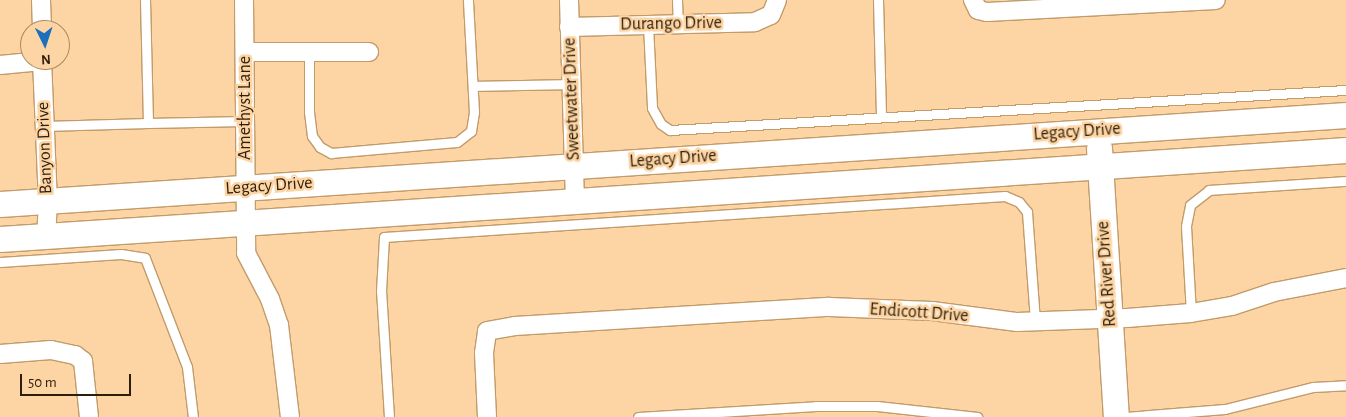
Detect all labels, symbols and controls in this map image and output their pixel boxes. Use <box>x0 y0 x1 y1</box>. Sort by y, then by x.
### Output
street label: Durango Drive <box>620 12 722 36</box>
north arrow <box>20 20 70 70</box>
street label: Sweetwater Drive <box>559 37 585 161</box>
text: N <box>41 52 51 66</box>
street label: Amethyst Lane <box>234 56 256 160</box>
street label: Banyon Drive <box>33 101 57 195</box>
street label: Legacy Drive <box>1033 118 1121 146</box>
street label: Legacy Drive <box>629 145 717 173</box>
street label: Legacy Drive <box>225 172 313 200</box>
street label: Red River Drive <box>1093 220 1121 328</box>
street label: Endicott Drive <box>869 299 969 327</box>
scale bar <box>22 364 134 396</box>
text: 50 m <box>28 375 57 390</box>

